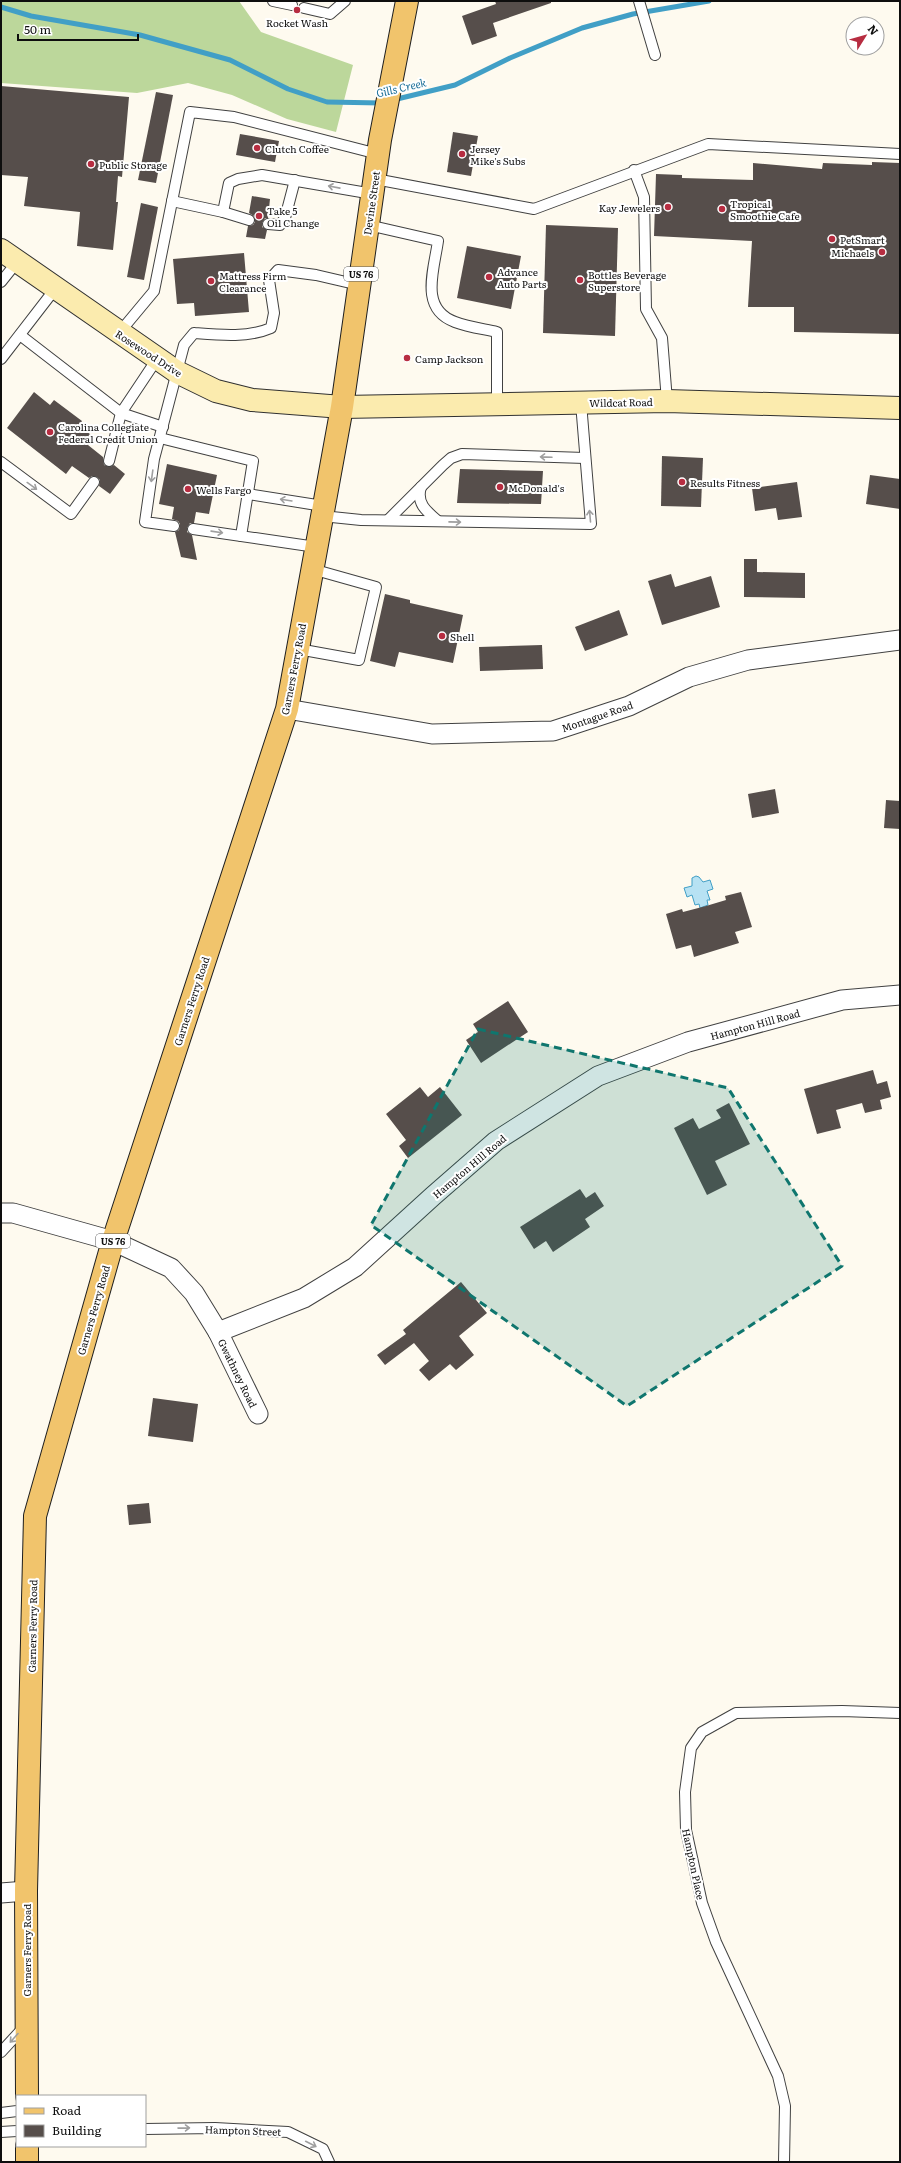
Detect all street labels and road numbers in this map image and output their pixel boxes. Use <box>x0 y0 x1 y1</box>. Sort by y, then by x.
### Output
street label: Devine Street <box>359 170 383 236</box>
road number: US 76 <box>344 267 378 281</box>
street label: Rosewood Drive <box>113 326 185 380</box>
street label: Wildcat Road <box>589 394 653 410</box>
street label: Garners Ferry Road <box>277 622 309 716</box>
street label: Montague Road <box>559 697 635 735</box>
street label: Garners Ferry Road <box>170 955 212 1047</box>
street label: Hampton Hill Road <box>708 1005 802 1043</box>
street label: Hampton Hill Road <box>429 1131 509 1201</box>
road number: US 76 <box>96 1234 130 1248</box>
street label: Garners Ferry Road <box>73 1263 113 1357</box>
street label: Gwathney Road <box>215 1336 261 1410</box>
street label: Garners Ferry Road <box>24 1580 40 1672</box>
street label: Hampton Place <box>679 1827 709 1901</box>
street label: Garners Ferry Road <box>19 1904 34 1996</box>
street label: Hampton Street <box>205 2121 281 2139</box>

